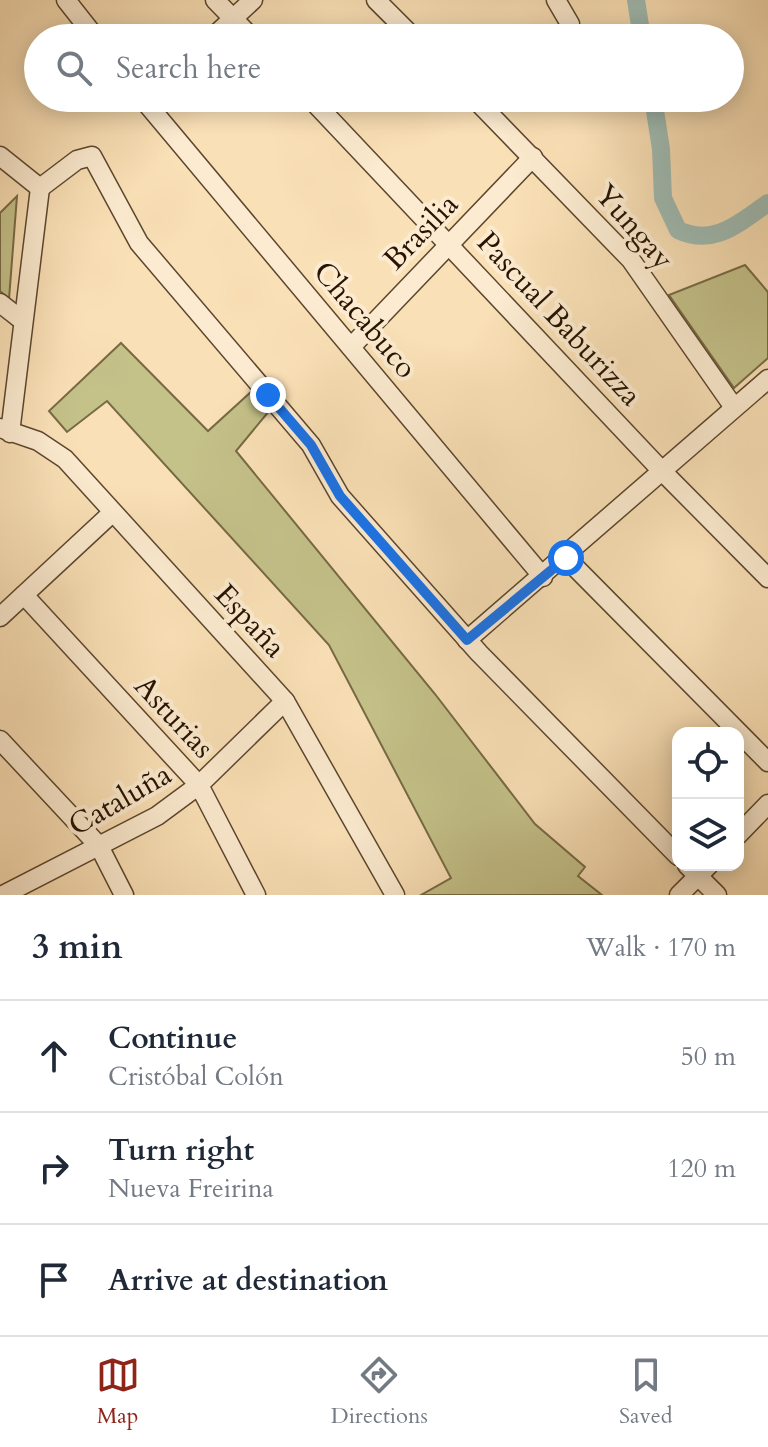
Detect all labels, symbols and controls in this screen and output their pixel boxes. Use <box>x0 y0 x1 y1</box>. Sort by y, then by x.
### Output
search box <box>24 24 744 112</box>
icon: search <box>52 46 96 90</box>
text: Search here <box>116 48 261 89</box>
street label: Yungay <box>585 175 683 279</box>
street label: Brasilia <box>374 185 468 279</box>
street label: Pascual Baburizza <box>467 223 651 415</box>
street label: Chacabuco <box>304 253 426 387</box>
route end <box>250 377 286 413</box>
route start <box>548 540 584 576</box>
street label: España <box>205 575 295 667</box>
street label: Asturias <box>125 667 223 767</box>
map controls <box>672 727 744 871</box>
button: locate <box>672 727 744 799</box>
street label: Cataluña <box>61 754 179 846</box>
button: layers <box>672 799 744 871</box>
text: 3 min <box>32 924 123 970</box>
text: Walk · 170 m <box>586 930 736 965</box>
text: Continue <box>108 1018 237 1059</box>
icon: ahead <box>32 1034 76 1078</box>
text: 50 m <box>680 1039 736 1074</box>
text: Cristóbal Colón <box>108 1059 284 1094</box>
text: Turn right <box>108 1130 254 1171</box>
icon: right <box>32 1146 76 1190</box>
text: 120 m <box>667 1151 736 1186</box>
text: Nueva Freirina <box>108 1171 274 1206</box>
icon: arrive <box>32 1258 76 1302</box>
text: Arrive at destination <box>108 1260 388 1301</box>
tab: Map <box>96 1353 140 1431</box>
tab: Directions <box>331 1353 428 1431</box>
tab: Saved <box>619 1353 672 1431</box>

